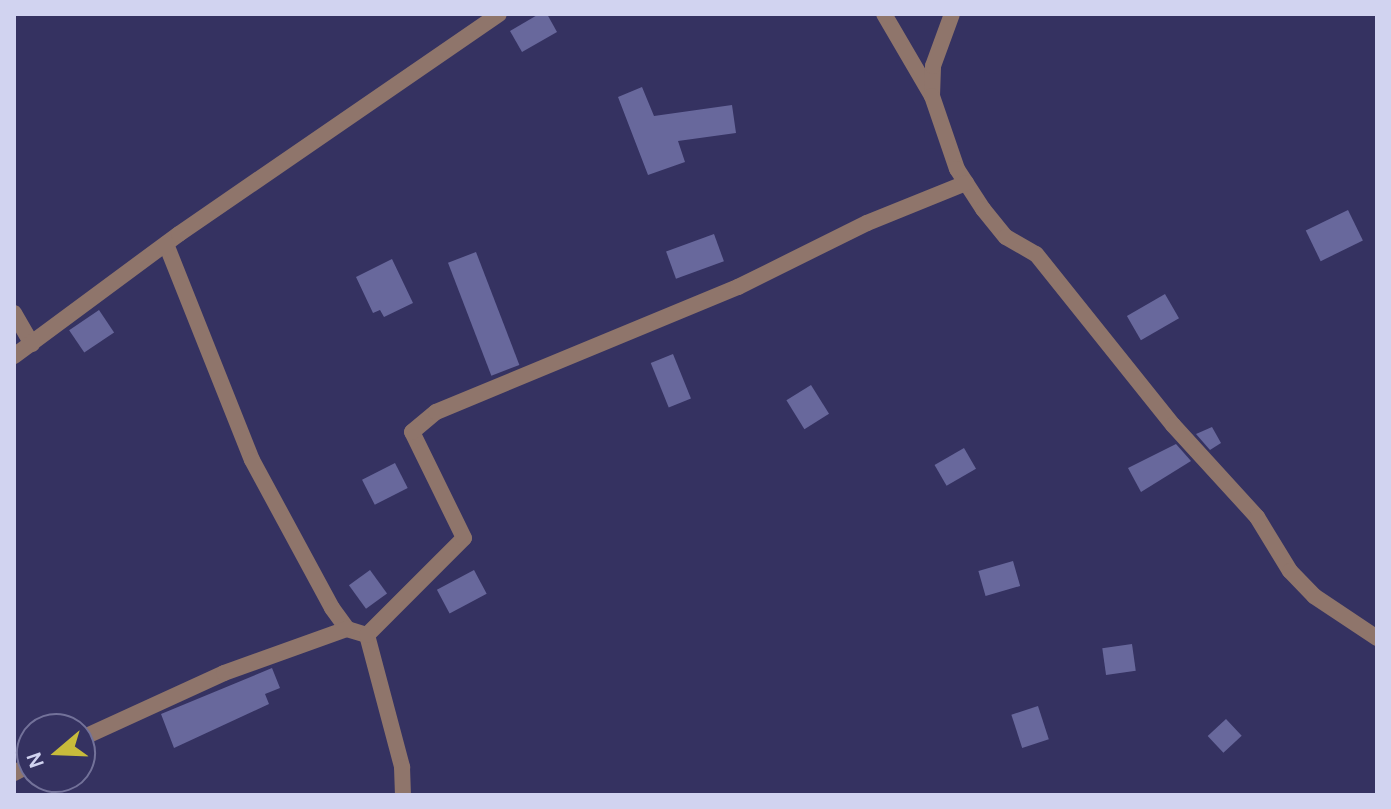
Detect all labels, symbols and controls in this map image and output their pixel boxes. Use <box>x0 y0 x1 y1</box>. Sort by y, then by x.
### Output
north arrow <box>16 713 96 793</box>
text: N <box>20 748 50 772</box>

